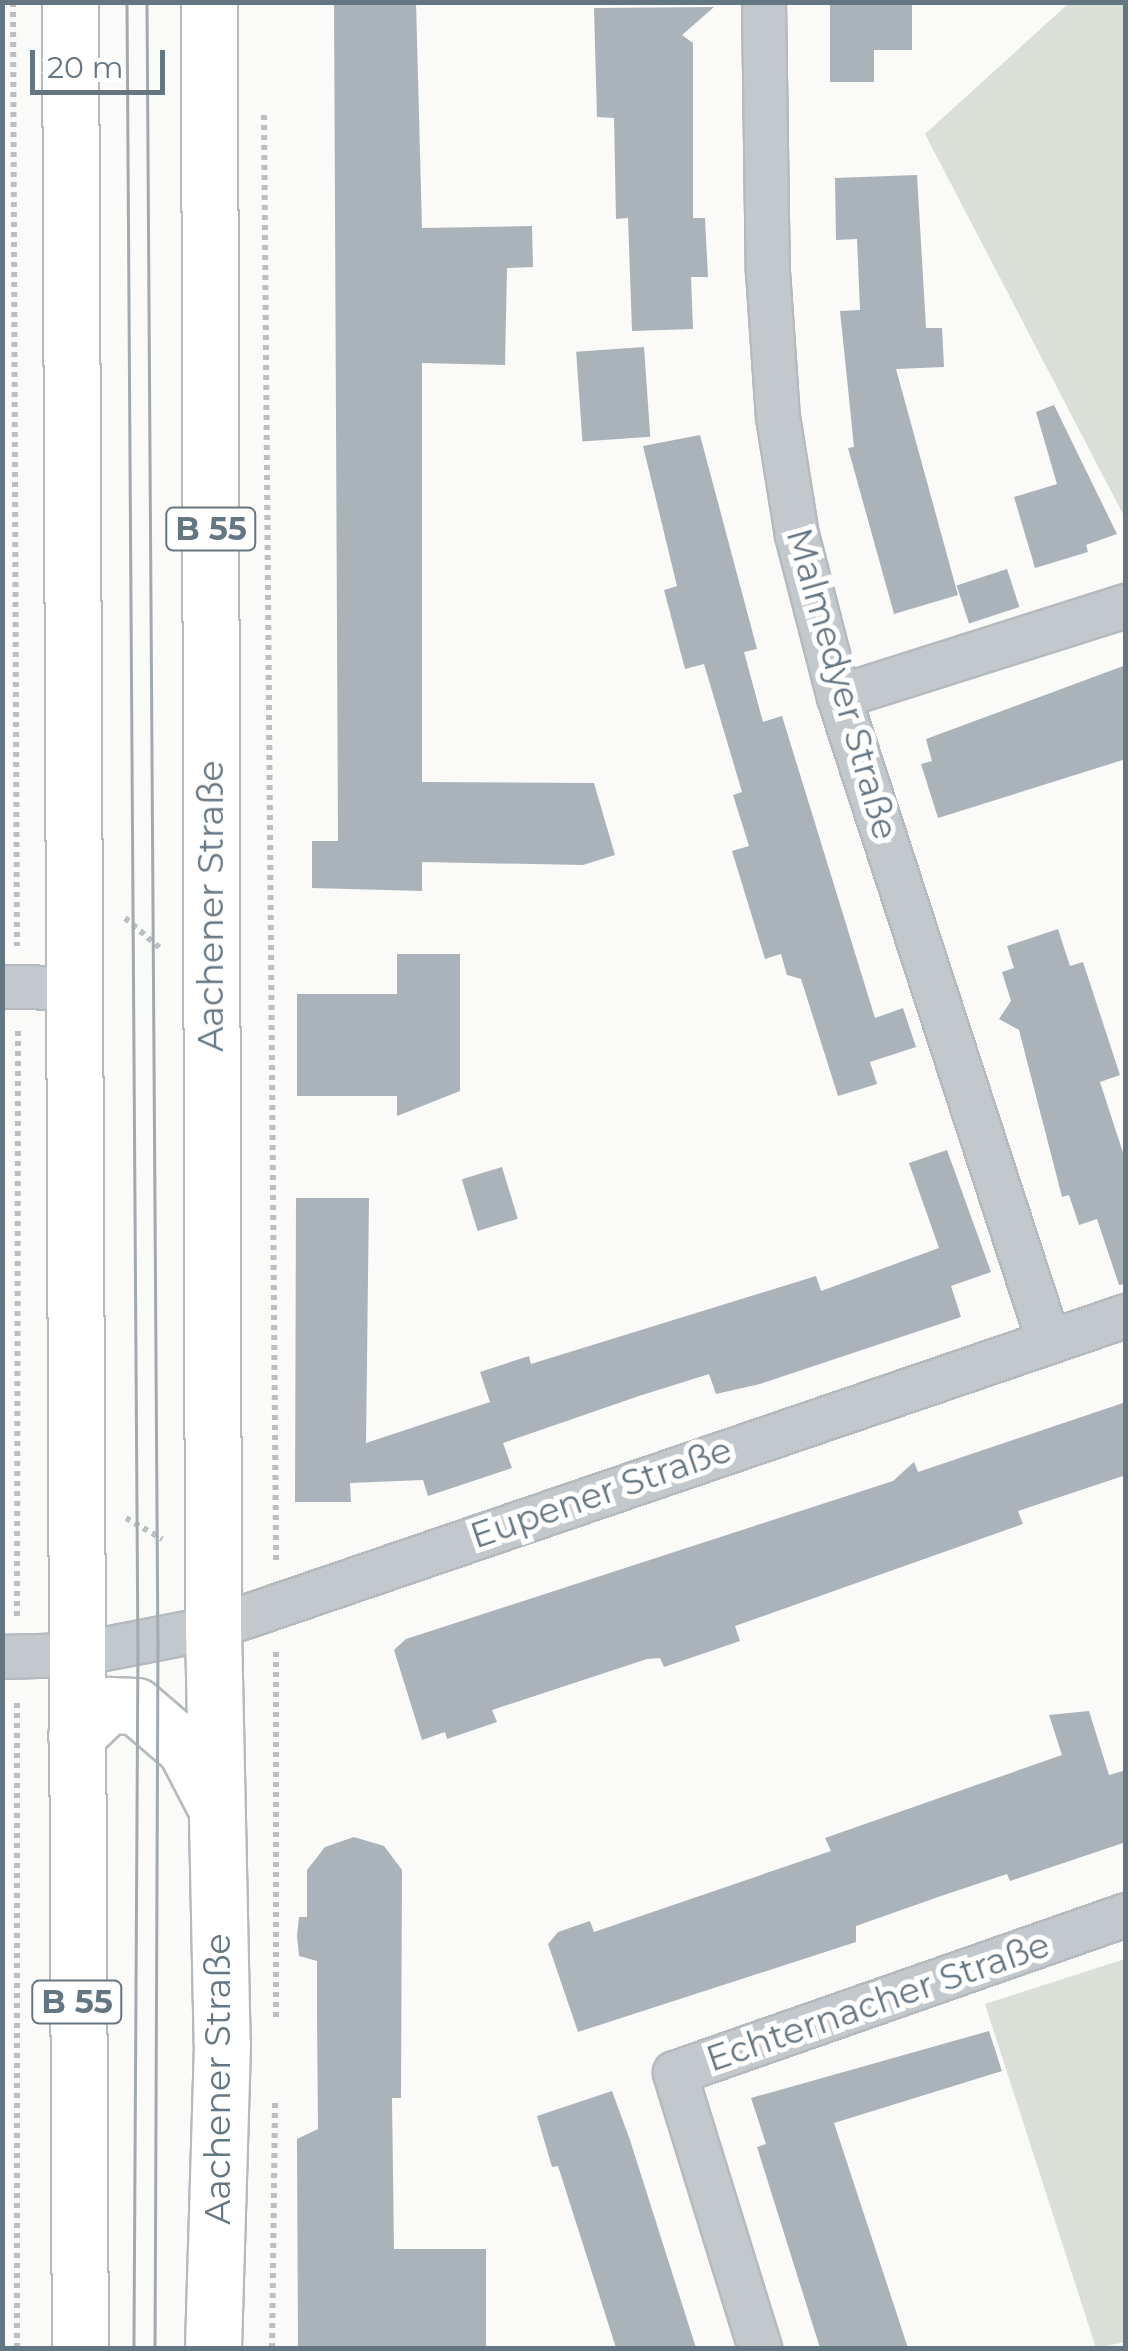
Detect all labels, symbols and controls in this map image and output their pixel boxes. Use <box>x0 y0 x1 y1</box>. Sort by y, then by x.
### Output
scale bar <box>35 30 170 92</box>
text: 20 m <box>47 49 124 86</box>
road number: B 55 <box>164 502 258 556</box>
street label: Malmedyer Straße <box>777 524 907 844</box>
street label: Aachener Straße <box>190 760 232 1052</box>
street label: Eupener Straße <box>465 1429 737 1557</box>
street label: Echternacher Straße <box>701 1924 1055 2080</box>
street label: Aachener Straße <box>197 1933 239 2225</box>
road number: B 55 <box>30 1975 124 2029</box>

